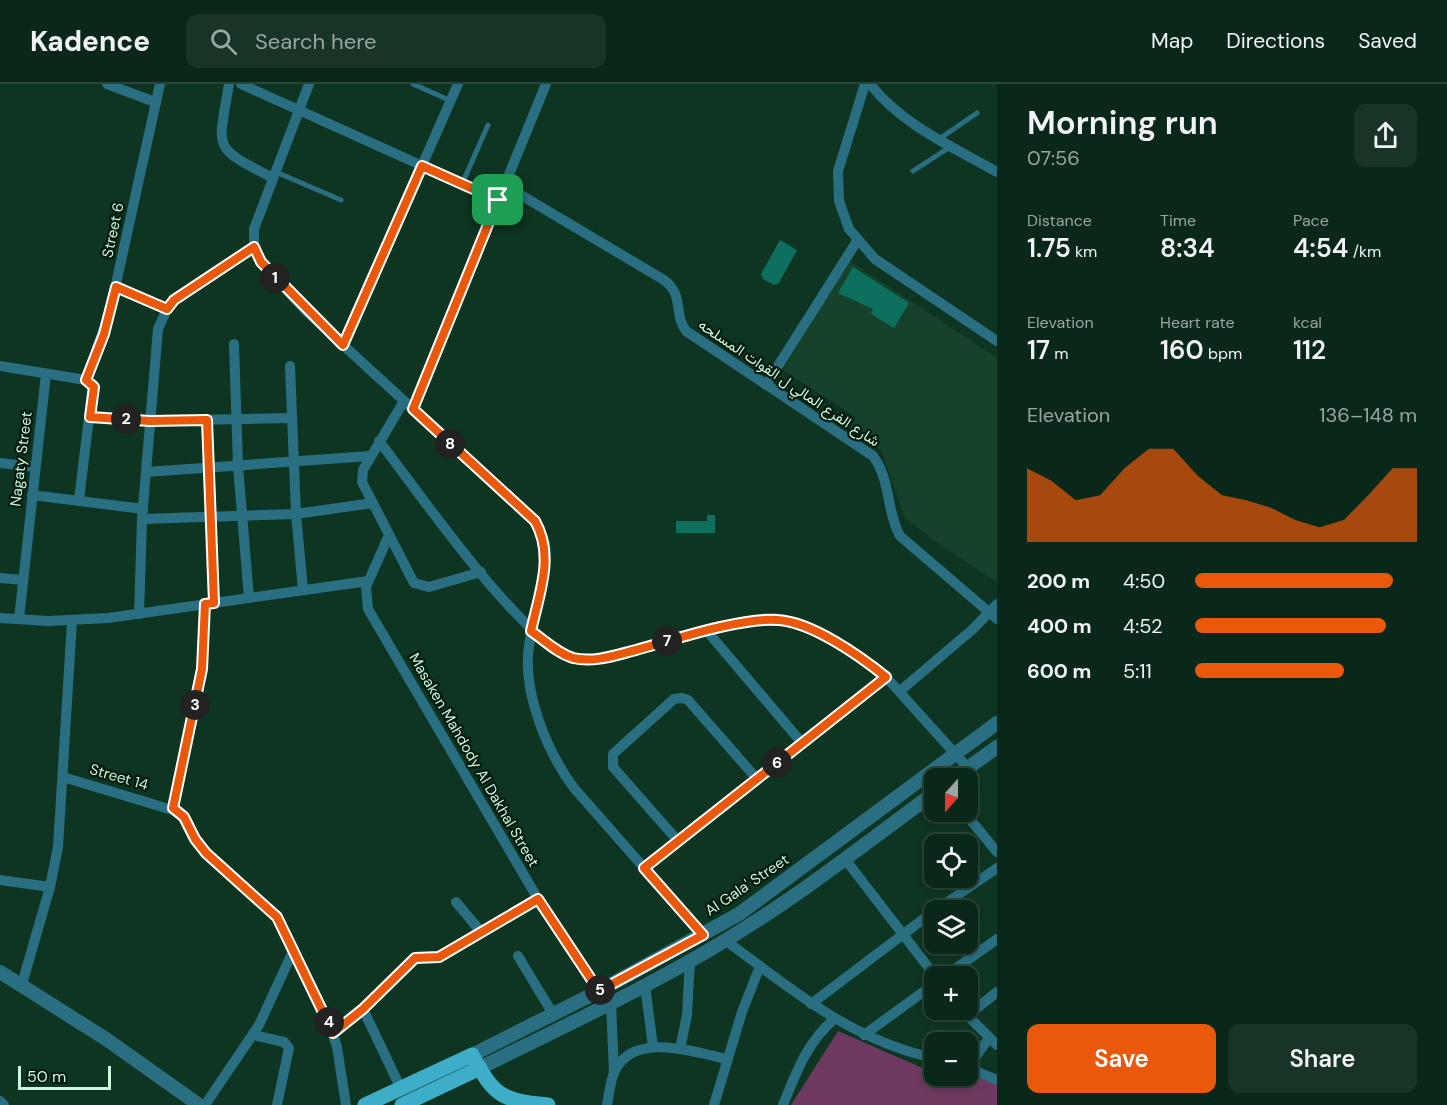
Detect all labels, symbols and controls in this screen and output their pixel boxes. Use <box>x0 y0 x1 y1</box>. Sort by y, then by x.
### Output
search box <box>186 14 606 68</box>
text: Kadence <box>30 23 150 60</box>
icon: search <box>207 25 240 58</box>
text: Search here <box>255 27 376 56</box>
text: Map <box>1151 27 1193 55</box>
text: Directions <box>1226 27 1325 55</box>
text: Saved <box>1358 27 1417 55</box>
text: Morning run <box>1027 101 1218 144</box>
button: share <box>1354 104 1417 167</box>
text: 07:56 <box>1027 145 1080 171</box>
pin <box>472 174 523 225</box>
icon: arrive <box>481 183 514 216</box>
street label: Street 6 <box>97 201 129 259</box>
text: Distance <box>1027 210 1092 231</box>
text: Time <box>1160 210 1196 231</box>
text: Pace <box>1293 210 1329 231</box>
text: 1.75 <box>1027 231 1071 265</box>
text: 8:34 <box>1160 231 1215 265</box>
text: 4:54 <box>1293 231 1348 265</box>
text: km <box>1071 241 1097 262</box>
text: /km <box>1348 241 1381 262</box>
pin: 1 <box>260 263 290 293</box>
text: 1 <box>272 267 278 288</box>
text: Elevation <box>1027 312 1094 333</box>
text: Heart rate <box>1160 312 1235 333</box>
text: kcal <box>1293 312 1322 333</box>
street label: شارع الفرع المالي ل القوات المسلحه <box>693 315 884 454</box>
text: 17 <box>1027 333 1050 367</box>
text: 160 <box>1160 333 1204 367</box>
text: 112 <box>1293 333 1326 367</box>
text: m <box>1050 343 1069 364</box>
text: bpm <box>1204 343 1242 364</box>
text: Elevation <box>1027 402 1110 428</box>
text: 136–148 m <box>1319 402 1417 428</box>
pin: 2 <box>111 404 141 434</box>
text: 2 <box>121 408 131 429</box>
street label: Nagaty Street <box>5 410 37 508</box>
pin: 8 <box>435 429 465 459</box>
text: 8 <box>445 433 455 454</box>
text: 200 m <box>1027 568 1090 594</box>
text: 4:50 <box>1123 568 1165 594</box>
text: 400 m <box>1027 613 1092 639</box>
text: 4:52 <box>1123 613 1163 639</box>
pin: 7 <box>652 626 682 656</box>
text: 7 <box>663 630 671 651</box>
street label: Masaken Mahdody Al Dakhal Street <box>404 649 544 871</box>
text: 600 m <box>1027 658 1091 684</box>
text: 5:11 <box>1123 658 1152 684</box>
pin: 3 <box>180 690 210 720</box>
text: 3 <box>190 694 200 715</box>
pin: 6 <box>762 748 792 778</box>
text: 6 <box>772 752 782 773</box>
street label: Street 14 <box>87 759 151 795</box>
north arrow <box>924 768 978 822</box>
map controls <box>924 768 978 1086</box>
button: locate <box>924 834 978 888</box>
street label: Al Gala' Street <box>701 849 793 920</box>
button: layers <box>924 900 978 954</box>
button: + <box>924 966 978 1020</box>
pin: 5 <box>585 975 615 1005</box>
text: 5 <box>595 979 605 1000</box>
pin: 4 <box>314 1007 344 1037</box>
text: 4 <box>324 1011 334 1032</box>
button: Save <box>1027 1024 1216 1093</box>
button: Share <box>1228 1024 1417 1093</box>
button: − <box>924 1032 978 1086</box>
scale bar <box>18 1063 111 1090</box>
text: 50 m <box>27 1066 66 1087</box>

